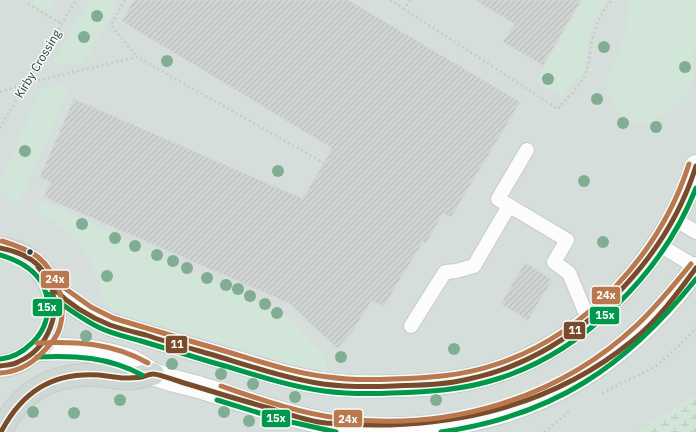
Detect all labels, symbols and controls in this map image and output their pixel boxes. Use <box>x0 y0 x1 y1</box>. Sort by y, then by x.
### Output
street label: Kirby Crossing <box>11 26 64 101</box>
unlabelled marker <box>25 247 35 257</box>
line badge: 24x <box>40 270 70 289</box>
text: 24x <box>45 272 65 286</box>
line badge: 24x <box>591 286 621 305</box>
text: 24x <box>596 288 616 302</box>
line badge: 15x <box>32 298 63 317</box>
text: 15x <box>37 300 57 314</box>
line badge: 15x <box>589 306 620 325</box>
text: 15x <box>595 308 615 322</box>
line badge: 11 <box>563 321 586 340</box>
text: 11 <box>568 323 582 337</box>
line badge: 11 <box>165 335 188 354</box>
text: 11 <box>170 337 184 351</box>
line badge: 15x <box>261 409 291 428</box>
line badge: 24x <box>333 409 363 428</box>
text: 15x <box>266 411 286 425</box>
text: 24x <box>338 412 358 426</box>

